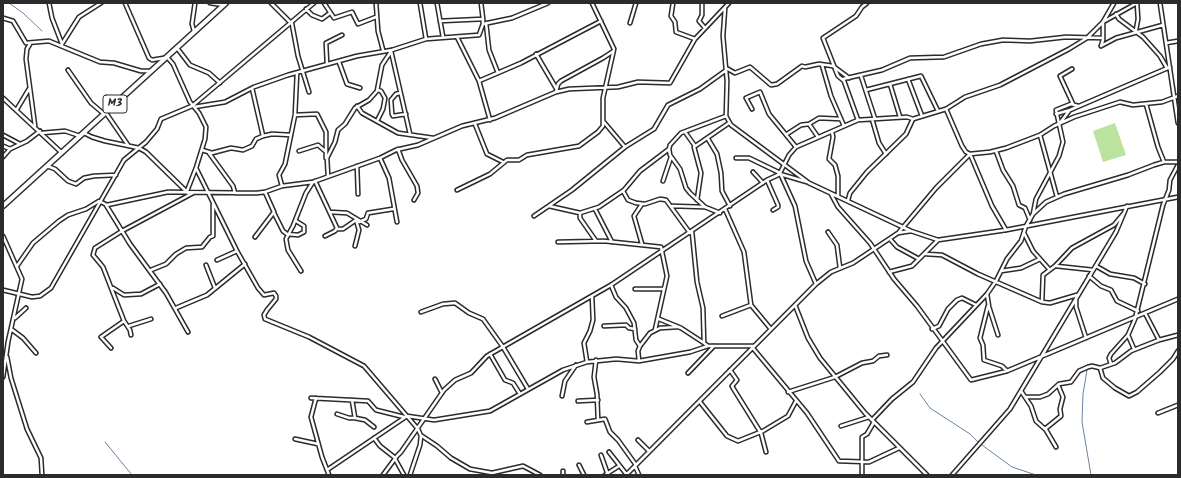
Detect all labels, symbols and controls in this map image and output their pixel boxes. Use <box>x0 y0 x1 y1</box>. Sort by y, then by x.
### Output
road number: M3 <box>103 95 127 113</box>

